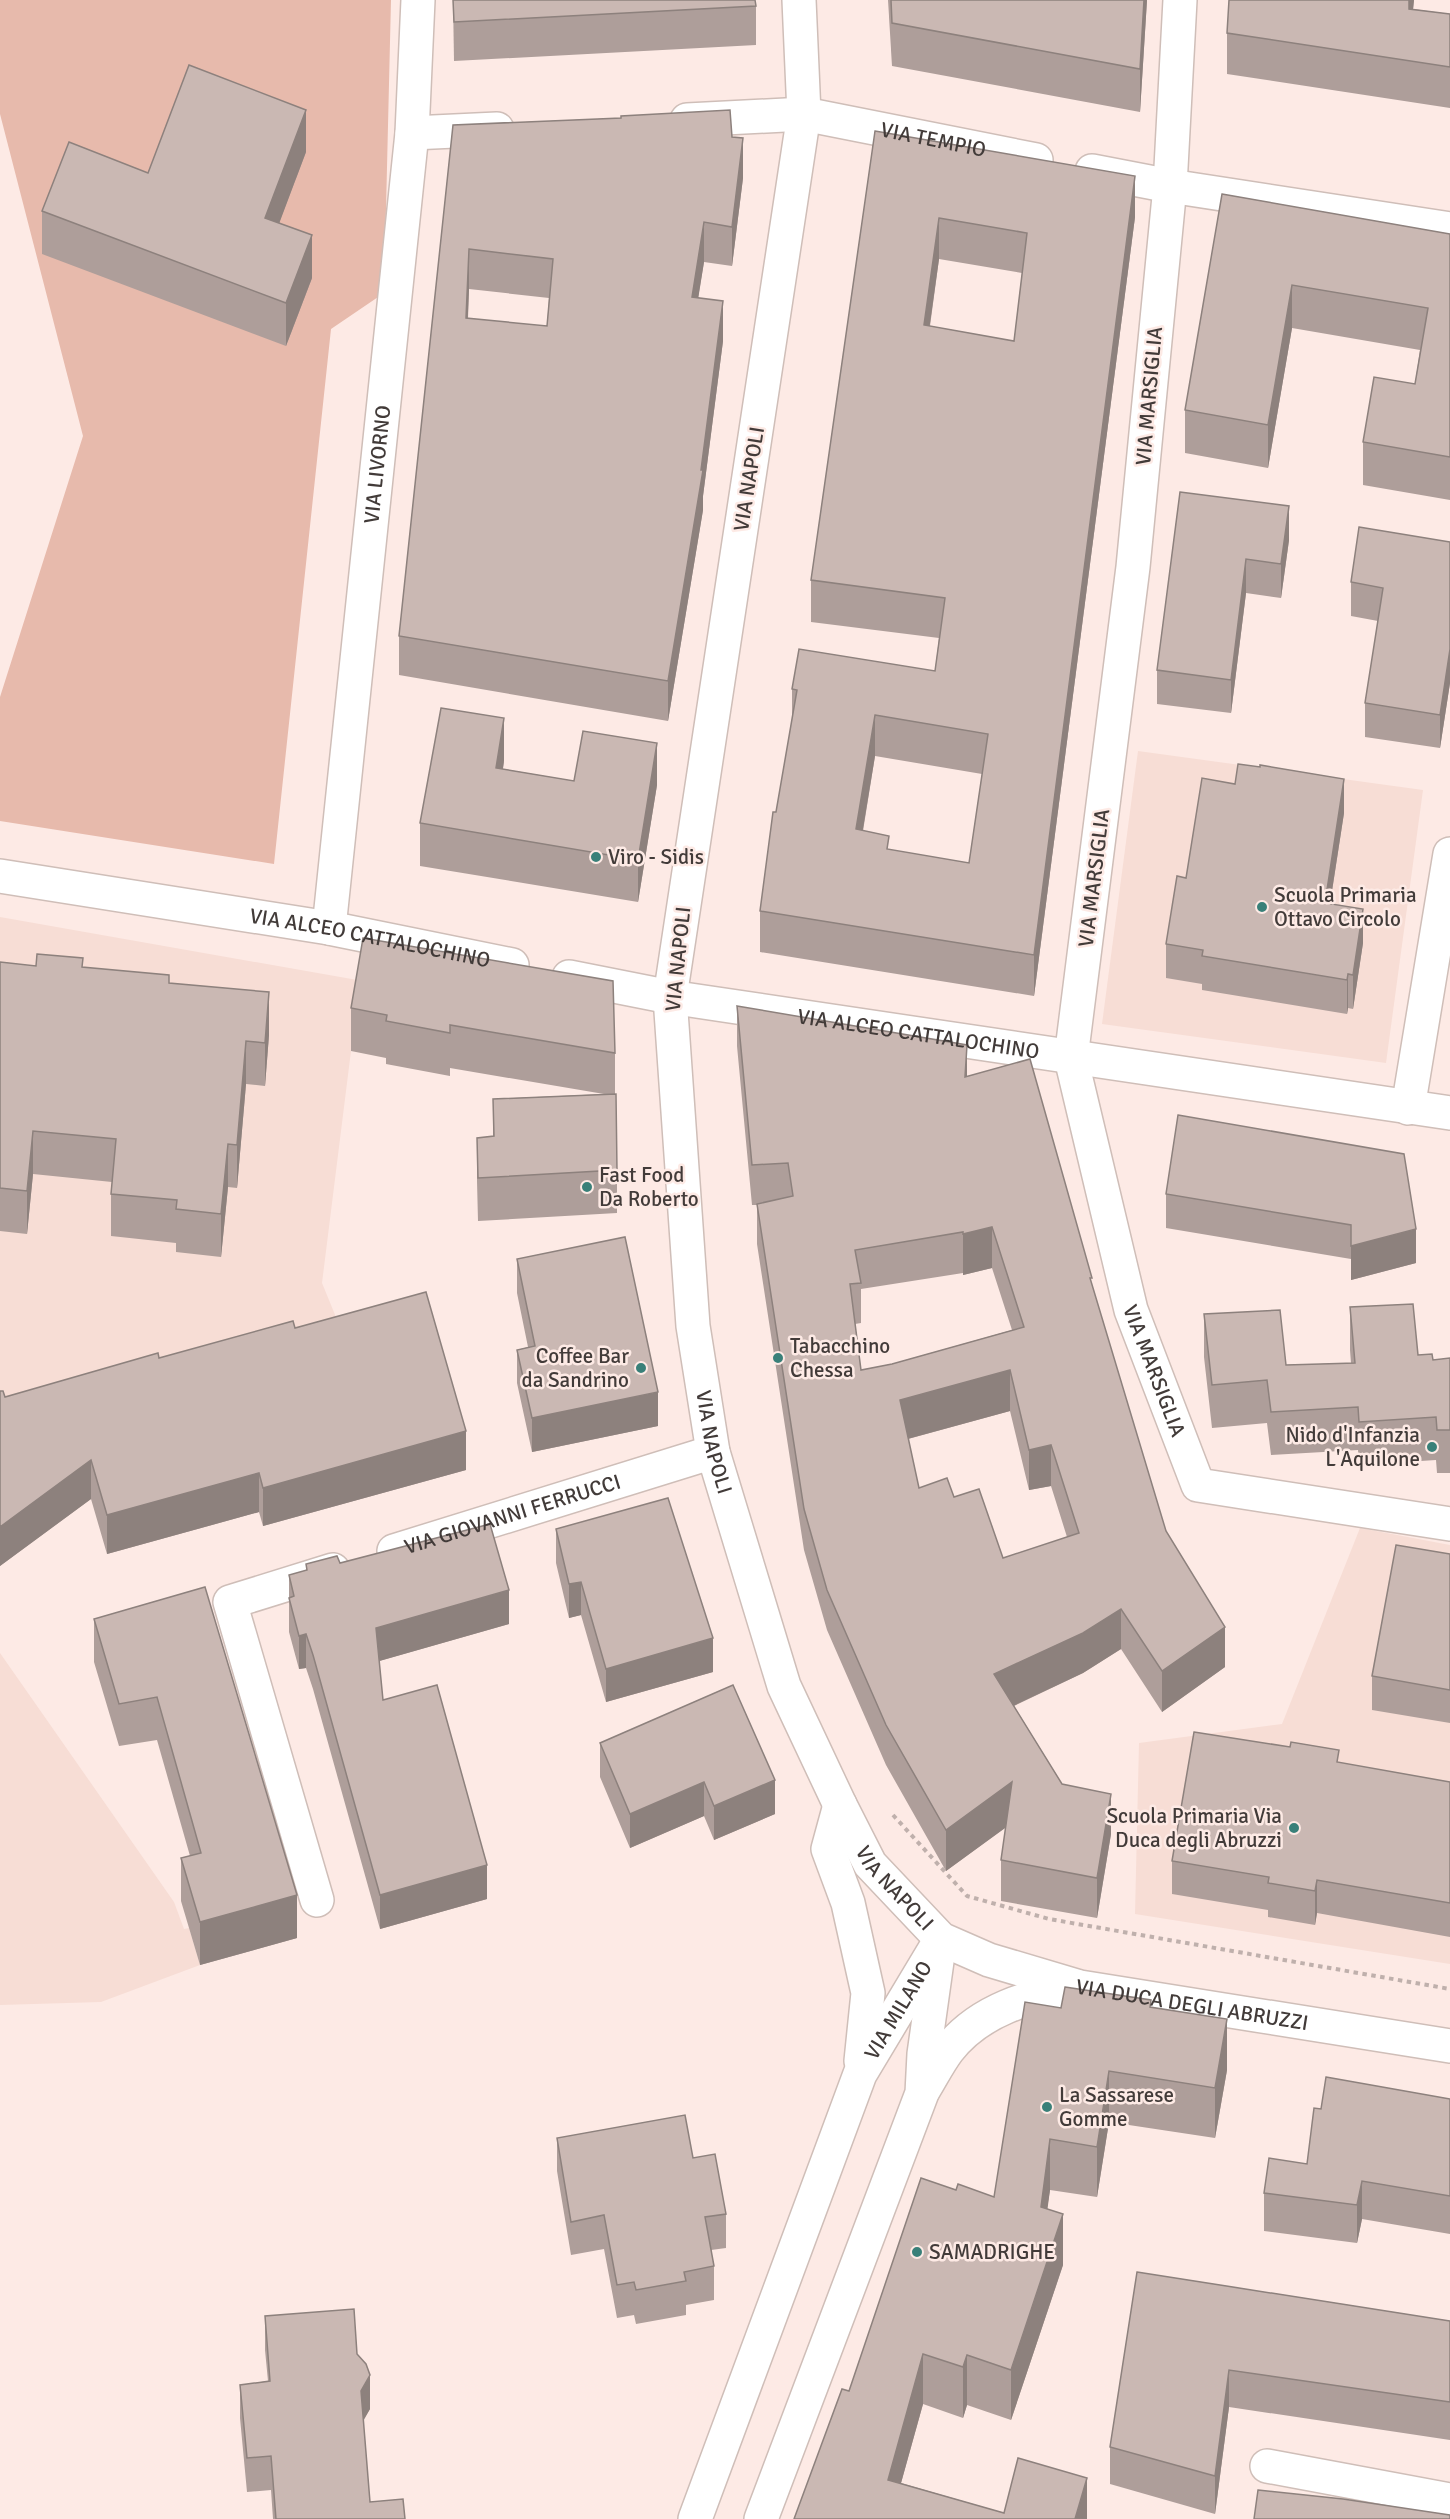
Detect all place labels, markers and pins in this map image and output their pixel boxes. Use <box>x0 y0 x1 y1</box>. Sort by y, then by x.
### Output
place label: Viro - Sidis <box>608 844 704 870</box>
marker: Viro - Sidis <box>589 850 603 864</box>
place label: Scuola Primaria Ottavo Circolo <box>1274 882 1417 932</box>
marker: Scuola Primaria Ottavo Circolo <box>1255 900 1269 914</box>
place label: Fast Food Da Roberto <box>599 1162 699 1212</box>
marker: Fast Food Da Roberto <box>580 1180 594 1194</box>
place label: Tabacchino Chessa <box>790 1333 890 1383</box>
place label: Coffee Bar da Sandrino <box>522 1343 629 1393</box>
marker: Tabacchino Chessa <box>771 1351 785 1365</box>
marker: Coffee Bar da Sandrino <box>634 1361 648 1375</box>
place label: Nido d'Infanzia L'Aquilone <box>1285 1422 1420 1472</box>
marker: Nido d'Infanzia L'Aquilone <box>1425 1440 1439 1454</box>
place label: Scuola Primaria Via Duca degli Abruzzi <box>1106 1803 1282 1853</box>
marker: Scuola Primaria Via Duca degli Abruzzi <box>1287 1821 1301 1835</box>
place label: La Sassarese Gomme <box>1059 2082 1174 2132</box>
marker: La Sassarese Gomme <box>1040 2100 1054 2114</box>
place label: SAMADRIGHE <box>929 2239 1055 2265</box>
marker: SAMADRIGHE <box>910 2245 924 2259</box>

